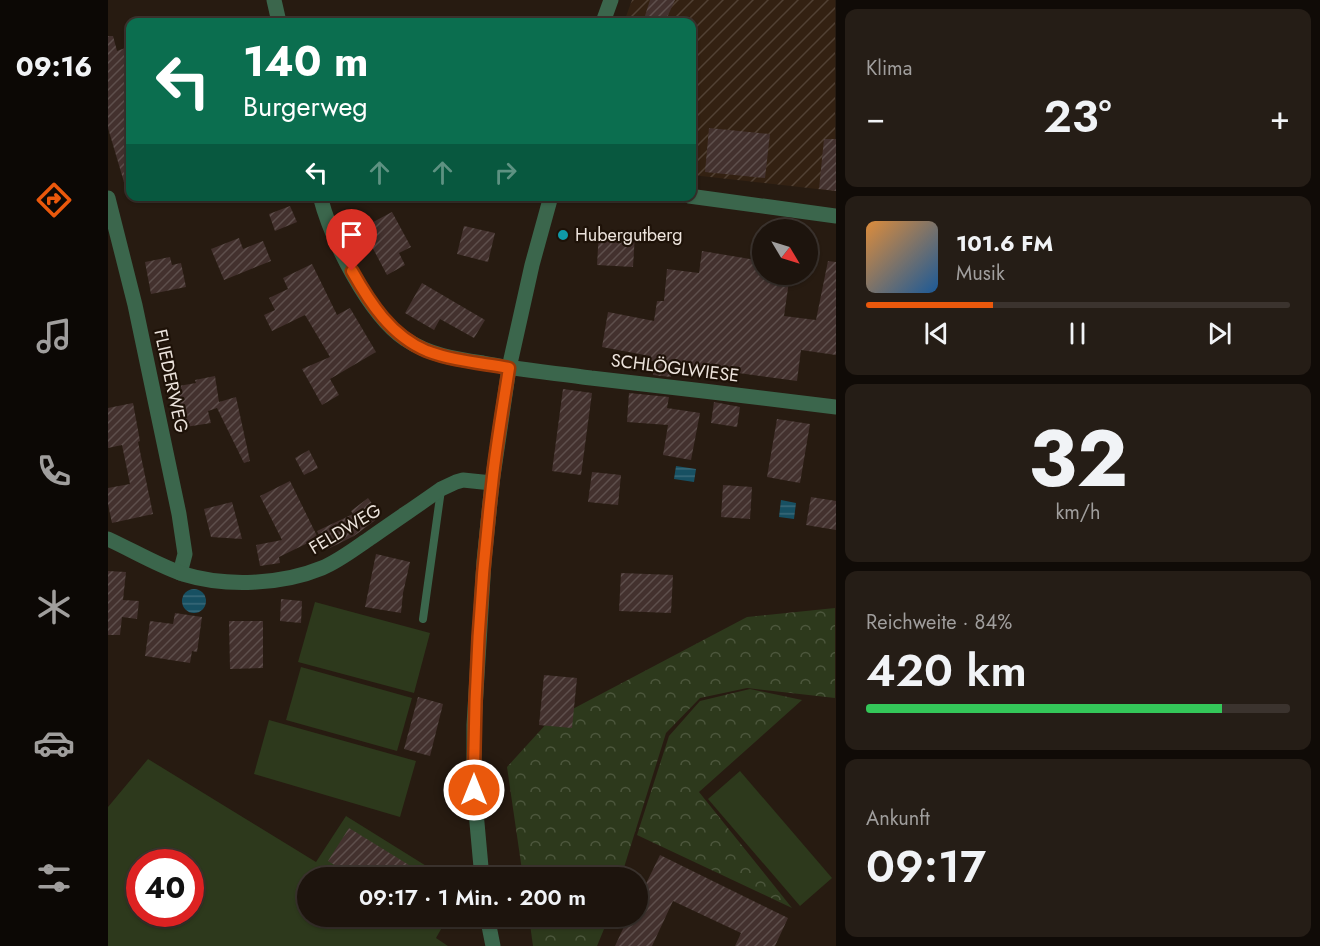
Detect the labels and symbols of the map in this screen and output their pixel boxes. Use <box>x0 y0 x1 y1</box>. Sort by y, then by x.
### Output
pin <box>326 209 377 271</box>
north arrow <box>752 219 818 285</box>
place label: Hubergutberg <box>575 222 682 248</box>
marker: Hubergutberg <box>556 228 570 242</box>
street label: FLIEDERWEG <box>147 327 195 435</box>
street label: SCHLÖGLWIESE <box>609 347 741 389</box>
street label: FELDWEG <box>304 497 386 561</box>
position arrow <box>442 758 506 822</box>
speed limit sign: 40 <box>126 849 204 927</box>

